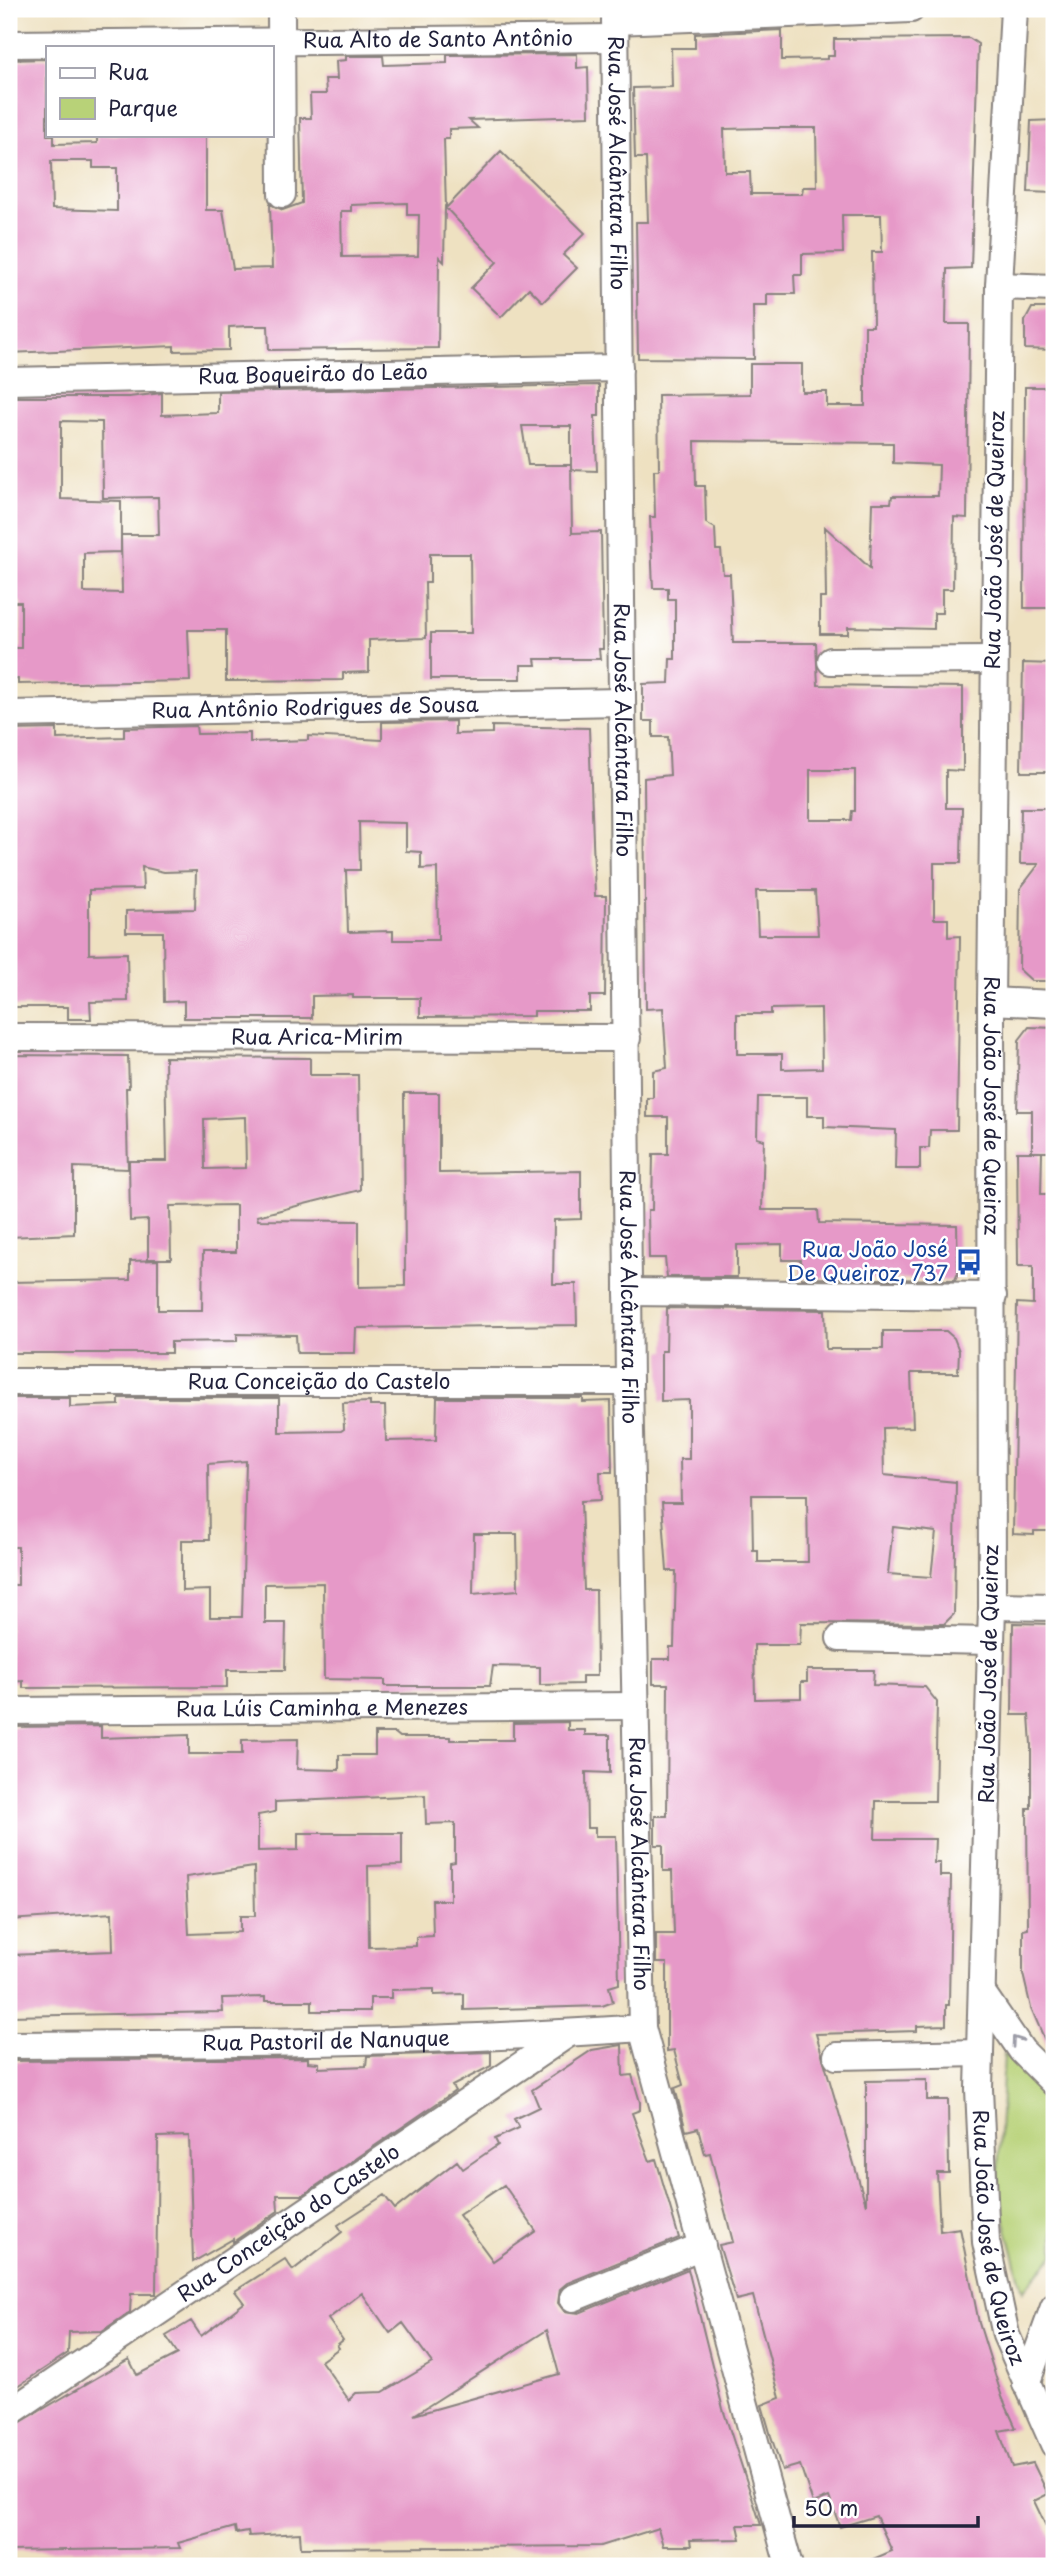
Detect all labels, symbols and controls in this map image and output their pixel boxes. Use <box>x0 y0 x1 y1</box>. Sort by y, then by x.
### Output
street label: Rua Alto de Santo Antônio <box>303 20 573 55</box>
street label: Rua José Alcântara Filho <box>601 36 636 290</box>
legend <box>46 46 273 136</box>
text: Rua <box>108 55 149 87</box>
text: Parque <box>108 91 178 123</box>
street label: Rua Boqueirão do Leão <box>198 354 428 391</box>
street label: Rua João José de Queiroz <box>975 410 1011 670</box>
street label: Rua José Alcântara Filho <box>607 603 642 857</box>
street label: Rua Antônio Rodrigues de Sousa <box>151 687 479 725</box>
street label: Rua João José de Queiroz <box>977 976 1009 1235</box>
street label: Rua Arica-Mirim <box>231 1019 403 1052</box>
street label: Rua José Alcântara Filho <box>613 1170 648 1424</box>
place label: Rua João José De Queiroz, 737 <box>787 1232 948 1288</box>
bus stop icon: Rua João José De Queiroz, 737 <box>954 1247 984 1277</box>
street label: Rua Conceição do Castelo <box>188 1364 450 1396</box>
street label: Rua João José de Queiroz <box>969 1544 1005 1804</box>
street label: Rua Lúis Caminha e Menezes <box>176 1689 468 1724</box>
street label: Rua José Alcântara Filho <box>622 1736 659 1991</box>
street label: Rua Pastoril de Nanuque <box>202 2020 450 2058</box>
one-way arrow <box>1012 2036 1024 2049</box>
street label: Rua João José de Queiroz <box>966 2109 1035 2370</box>
street label: Rua Conceição do Castelo <box>170 2135 405 2309</box>
scale bar <box>794 2484 977 2528</box>
text: 50 m <box>804 2491 858 2523</box>

